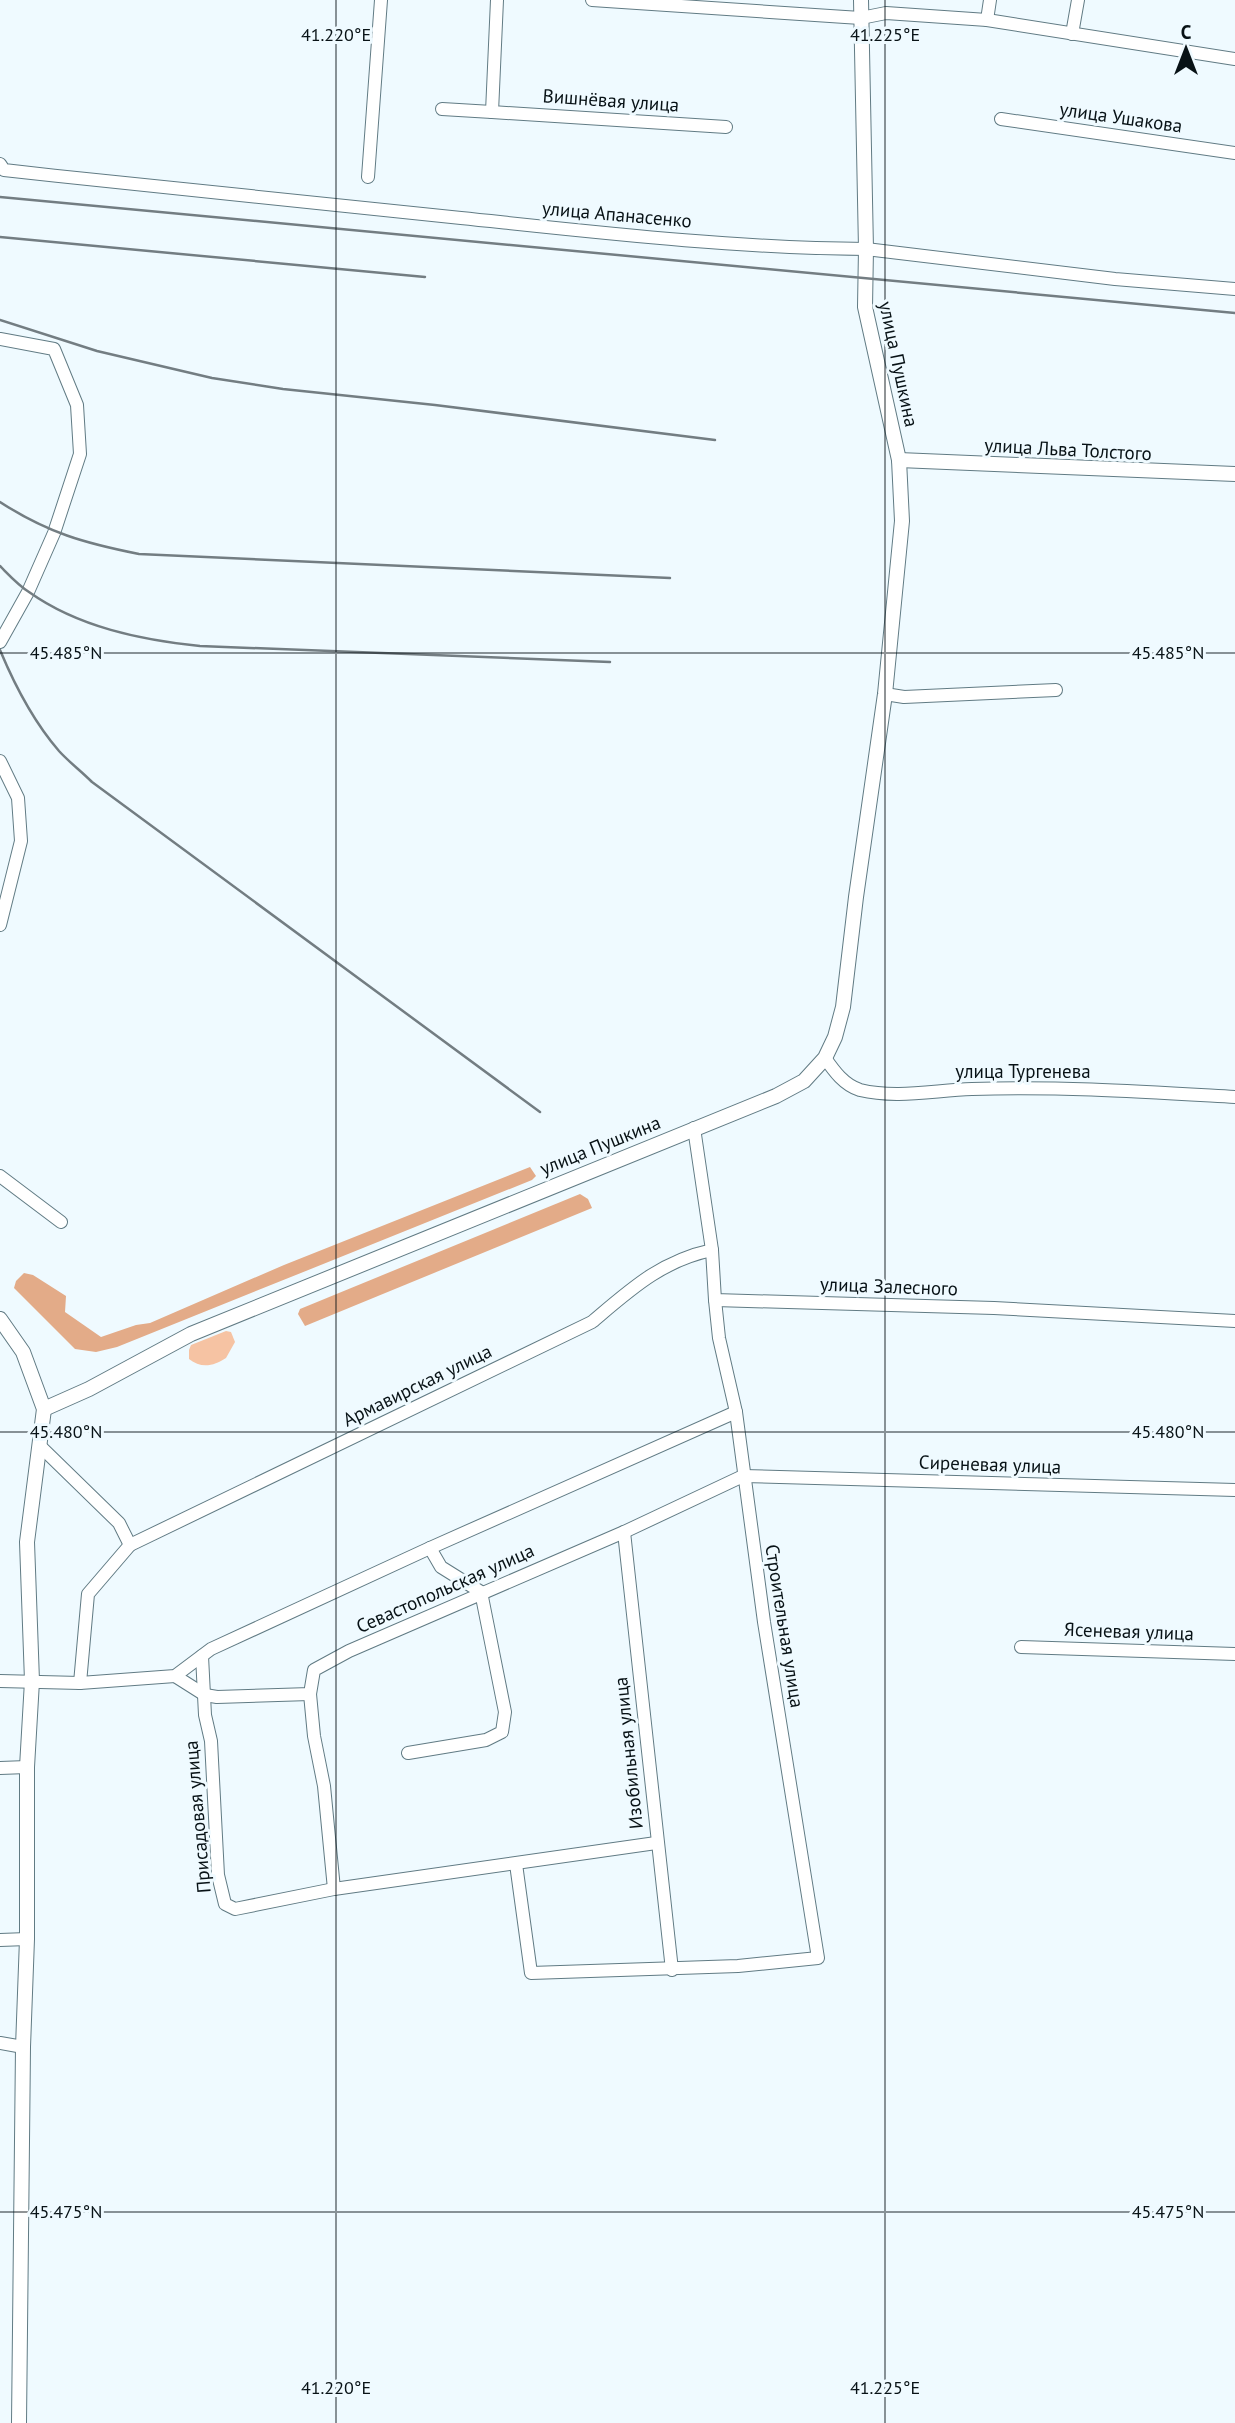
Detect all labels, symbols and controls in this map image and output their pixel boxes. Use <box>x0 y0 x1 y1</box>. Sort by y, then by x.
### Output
north arrow <box>1151 14 1221 84</box>
text: С <box>1181 20 1192 44</box>
text: 41.220°E <box>301 23 371 46</box>
text: 41.225°E <box>850 23 920 46</box>
street label: Вишнёвая улица <box>542 83 680 117</box>
street label: улица Ушакова <box>1058 97 1184 137</box>
street label: улица Апанасенко <box>541 195 693 233</box>
street label: улица Пушкина <box>874 299 924 429</box>
street label: улица Льва Толстого <box>984 433 1152 465</box>
text: 45.485°N <box>30 641 102 664</box>
text: 45.485°N <box>1132 641 1204 664</box>
street label: улица Тургенева <box>955 1059 1091 1083</box>
street label: улица Пушкина <box>536 1110 664 1180</box>
street label: улица Залесного <box>820 1272 958 1300</box>
street label: Армавирская улица <box>339 1339 495 1431</box>
text: 45.480°N <box>30 1420 102 1443</box>
text: 45.480°N <box>1132 1420 1204 1443</box>
street label: Сиреневая улица <box>918 1450 1062 1478</box>
street label: Севастопольская улица <box>352 1538 538 1638</box>
street label: Строительная улица <box>760 1543 810 1709</box>
street label: Ясеневая улица <box>1064 1617 1194 1645</box>
street label: Изобильная улица <box>608 1676 648 1830</box>
street label: Присадовая улица <box>178 1740 216 1894</box>
text: 45.475°N <box>30 2200 102 2223</box>
text: 45.475°N <box>1132 2200 1204 2223</box>
text: 41.220°E <box>301 2376 371 2399</box>
text: 41.225°E <box>850 2376 920 2399</box>

